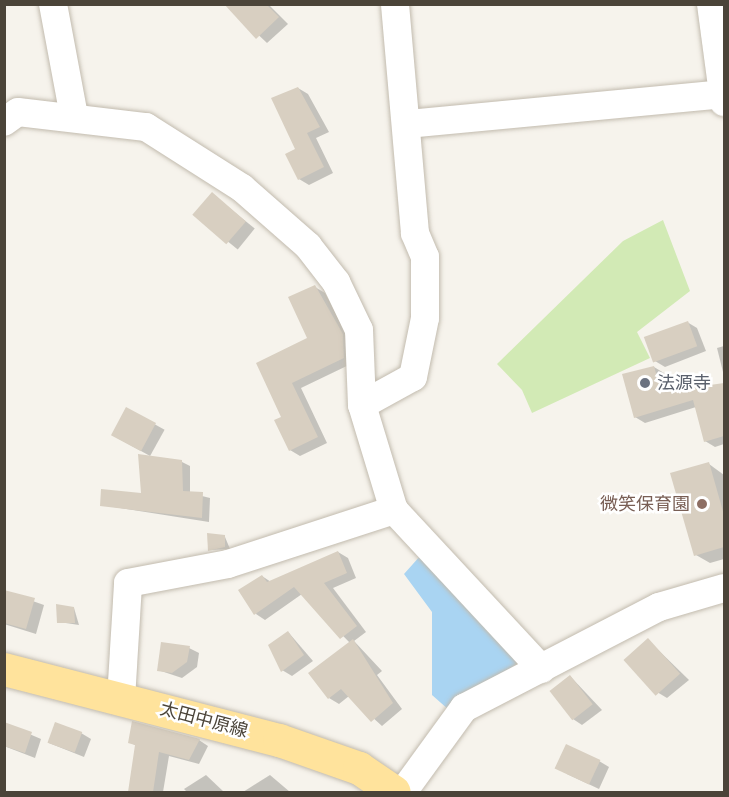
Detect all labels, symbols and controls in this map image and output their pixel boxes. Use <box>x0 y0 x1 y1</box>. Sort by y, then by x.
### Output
place label: 法源寺 <box>657 372 711 394</box>
marker: 法源寺 <box>638 376 652 390</box>
place label: 微笑保育園 <box>600 493 690 515</box>
marker: 微笑保育園 <box>695 497 709 511</box>
street label: 太田中原線 <box>158 698 250 742</box>

